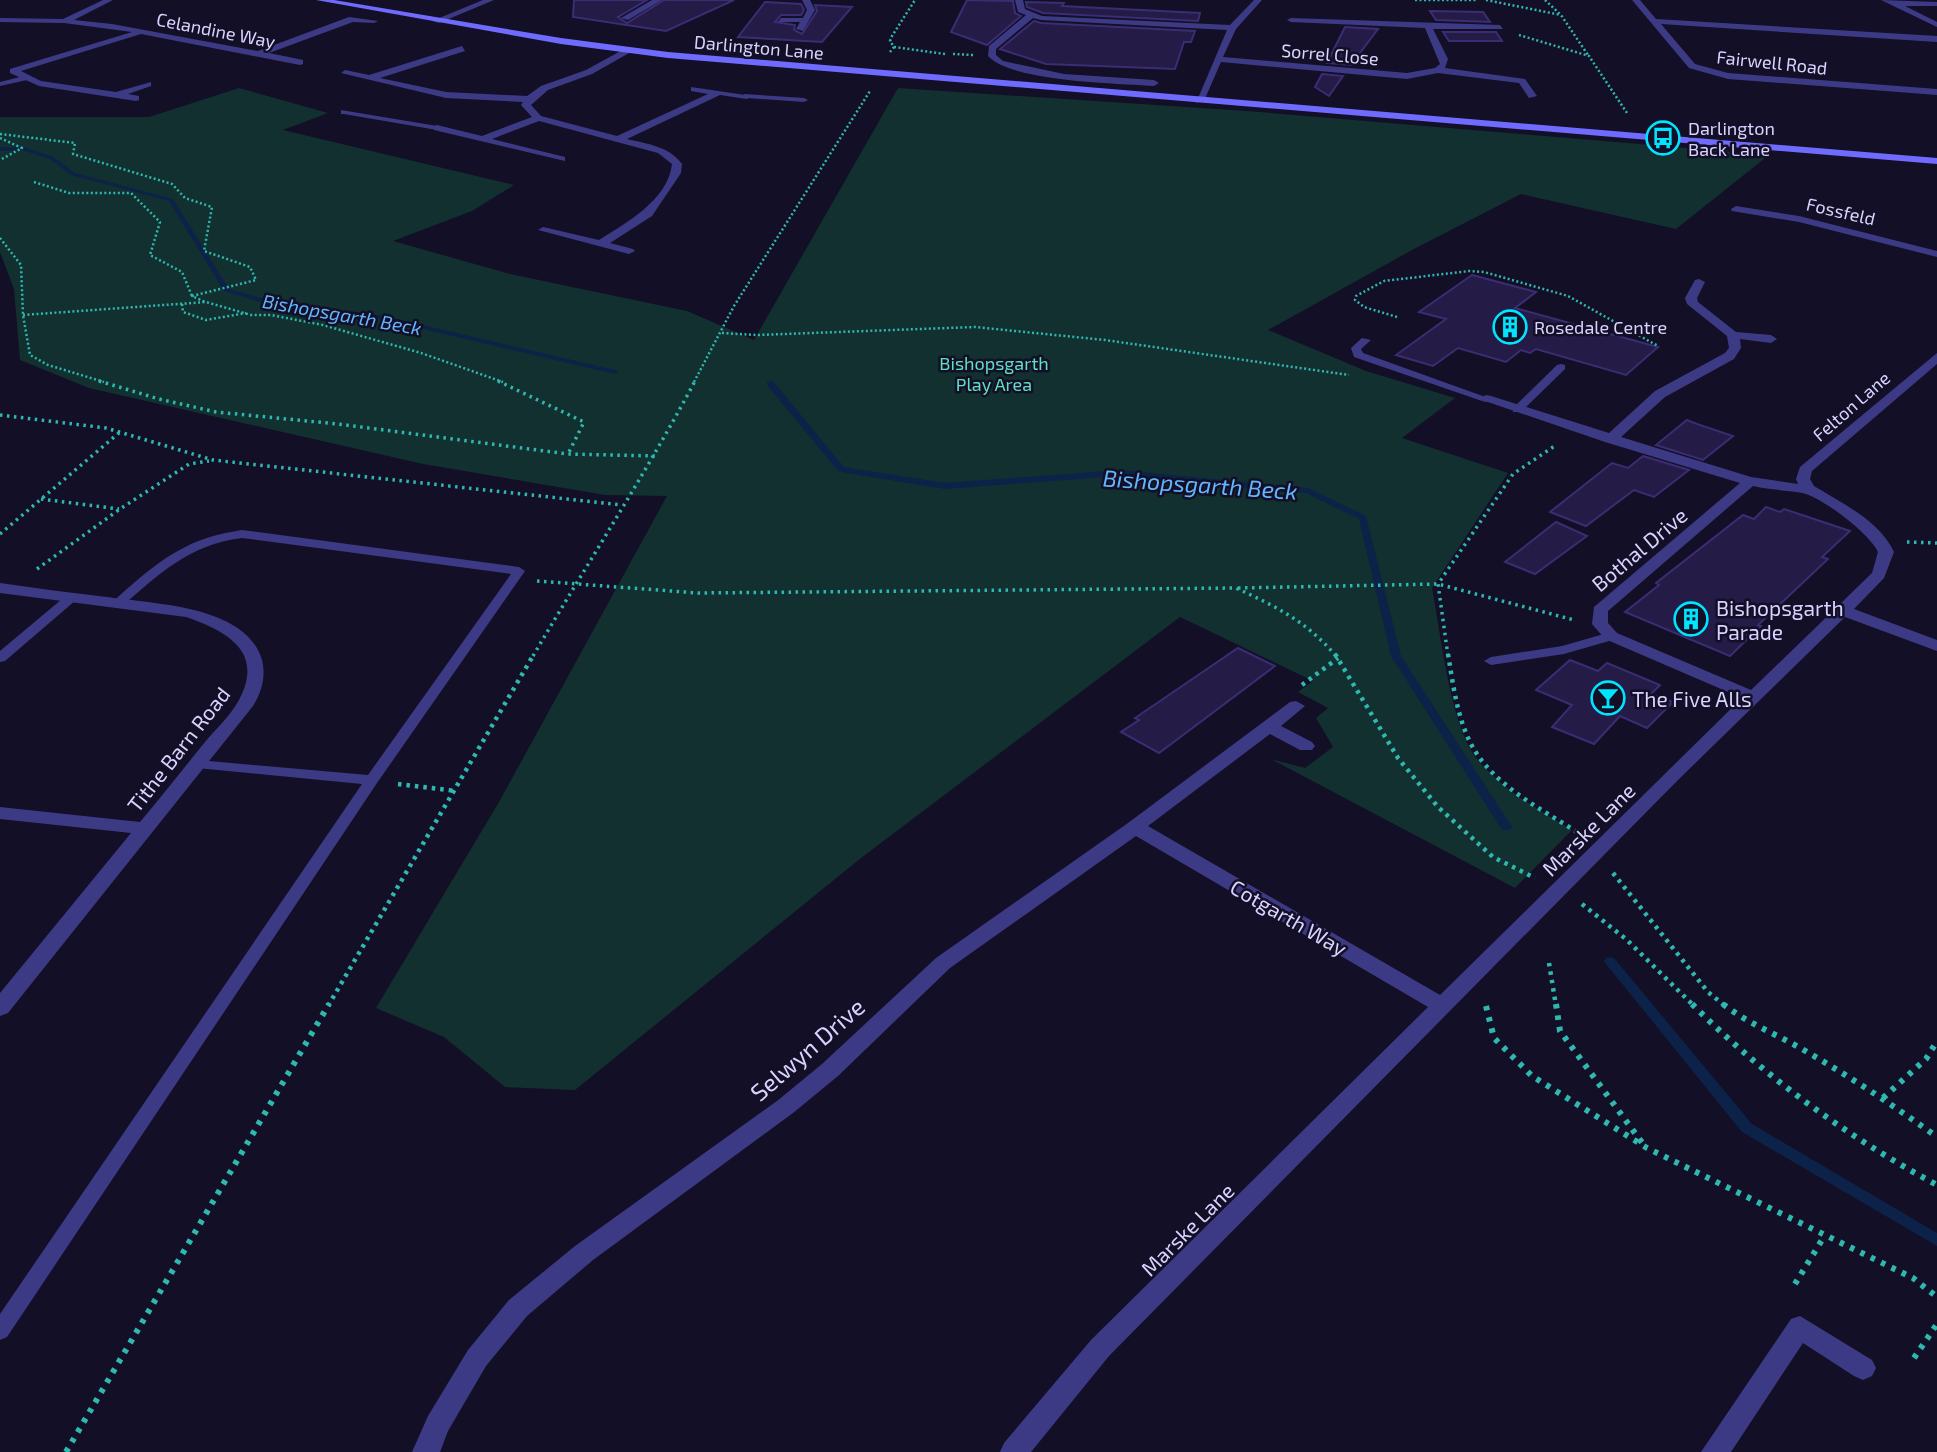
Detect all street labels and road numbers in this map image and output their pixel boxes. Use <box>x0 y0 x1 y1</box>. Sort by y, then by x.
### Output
street label: Celandine Way <box>155 8 278 52</box>
street label: Darlington Lane <box>693 30 825 64</box>
street label: Sorrel Close <box>1280 39 1380 69</box>
street label: Fairwell Road <box>1716 45 1828 79</box>
street label: Fossfeld <box>1804 192 1878 230</box>
street label: Felton Lane <box>1808 366 1894 446</box>
street label: Bothal Drive <box>1586 502 1692 596</box>
street label: Tithe Barn Road <box>121 681 235 817</box>
street label: Marske Lane <box>1536 777 1640 881</box>
street label: Cotgarth Way <box>1226 874 1352 960</box>
street label: Selwyn Drive <box>744 992 870 1106</box>
street label: Marske Lane <box>1135 1177 1239 1281</box>

